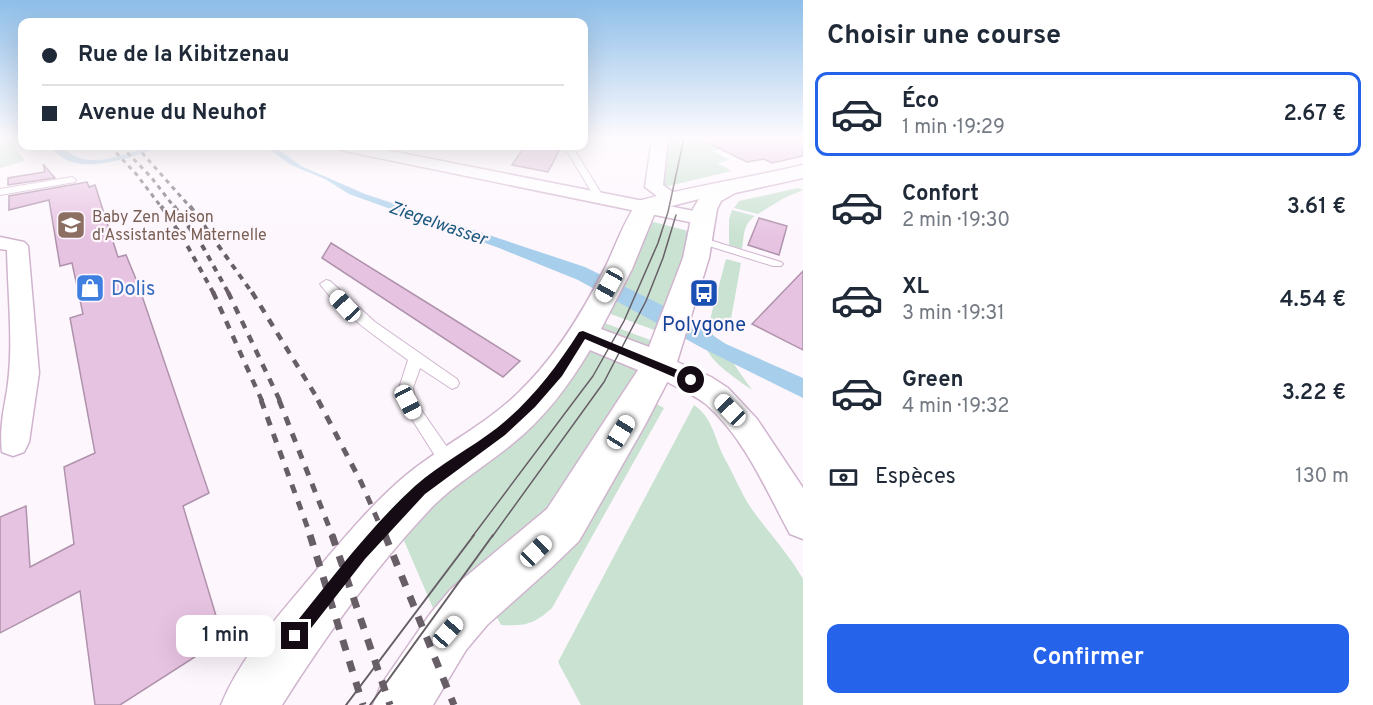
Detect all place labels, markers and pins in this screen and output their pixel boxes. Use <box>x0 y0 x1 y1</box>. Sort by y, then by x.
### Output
place label: Baby Zen Maison d'Assistantes Maternelle <box>92 208 267 246</box>
school or university icon: Baby Zen Maison d'Assistantes Maternelle <box>55 209 87 241</box>
shop icon: Dolis <box>74 272 106 304</box>
place label: Dolis <box>111 277 155 303</box>
bus stop icon: Polygone <box>688 277 720 309</box>
place label: Polygone <box>662 313 746 339</box>

